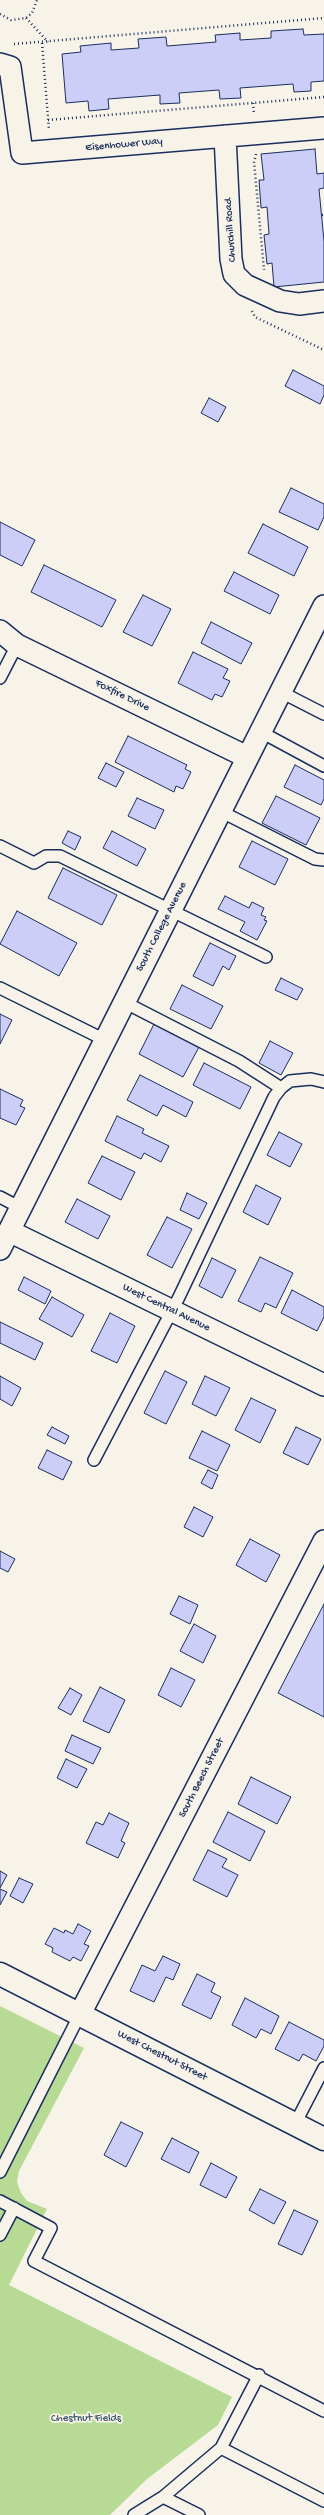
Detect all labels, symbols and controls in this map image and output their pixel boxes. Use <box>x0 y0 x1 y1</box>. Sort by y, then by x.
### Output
street label: Eisenhower Way <box>85 135 163 155</box>
street label: Churchill Road <box>222 197 240 263</box>
street label: Foxfire Drive <box>93 677 151 715</box>
street label: South College Avenue <box>134 880 190 974</box>
street label: West Central Avenue <box>120 1281 212 1335</box>
street label: South Beech Street <box>176 1736 228 1820</box>
street label: West Chestnut Street <box>115 2028 209 2084</box>
park label: Chestnut Fields <box>51 2412 121 2426</box>

